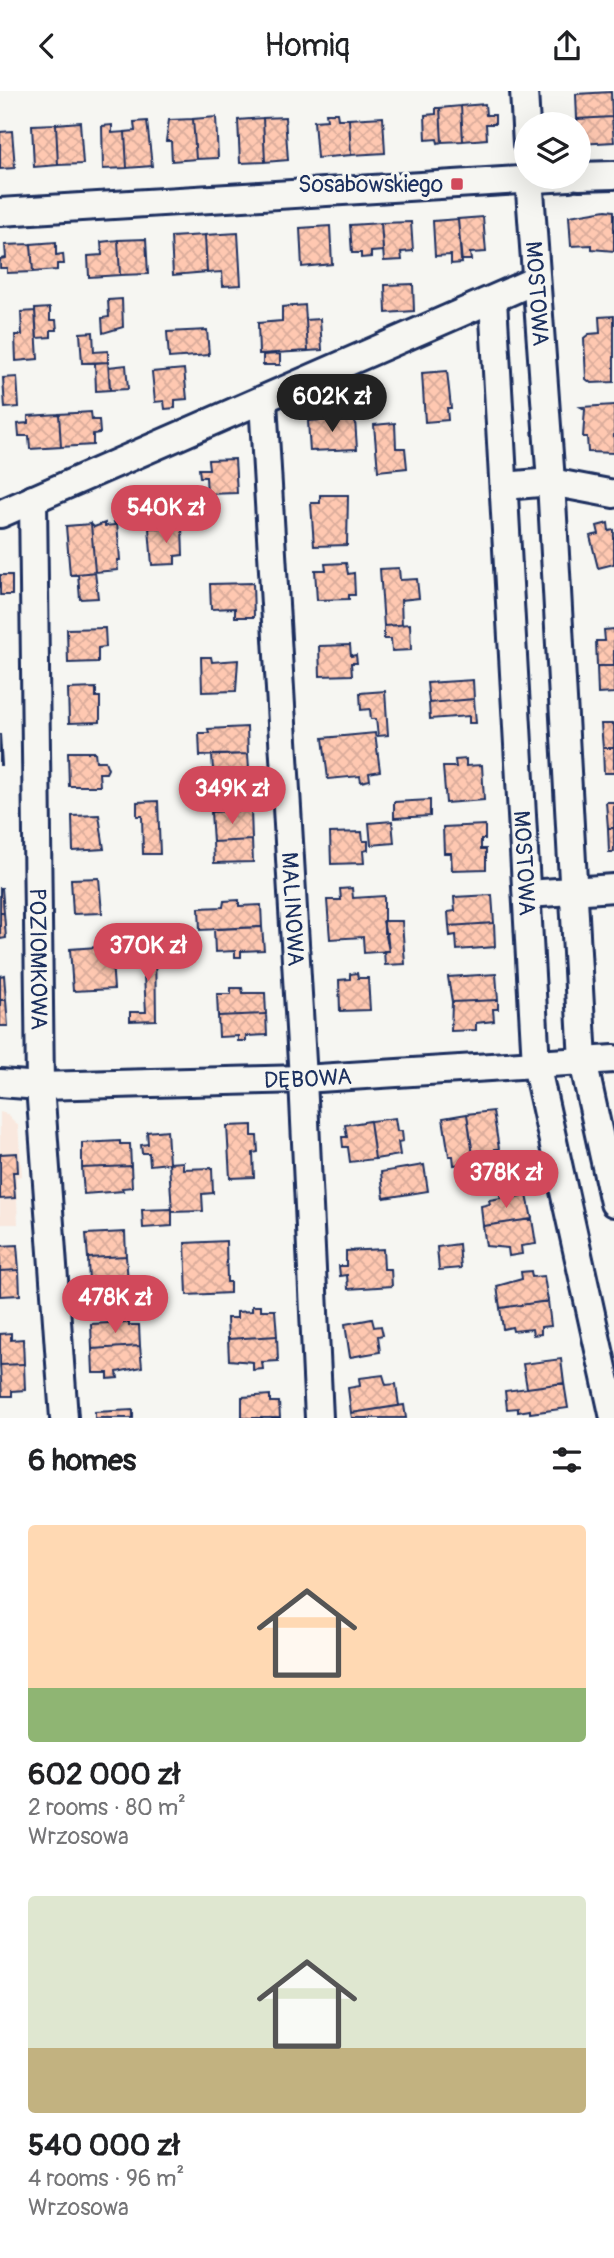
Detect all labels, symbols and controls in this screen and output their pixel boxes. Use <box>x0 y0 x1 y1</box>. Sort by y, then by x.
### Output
text: Homiq <box>264 26 350 66</box>
icon: back <box>28 27 66 65</box>
icon: share <box>548 27 586 65</box>
map controls <box>514 112 591 189</box>
button: layers <box>514 112 591 189</box>
place label: Sosabowskiego <box>298 170 443 199</box>
marker: Sosabowskiego <box>449 176 465 192</box>
street label: MOSTOWA <box>519 240 555 347</box>
pin: 602K zł <box>267 375 397 434</box>
text: 602K zł <box>293 382 371 411</box>
pin: 540K zł <box>101 485 231 545</box>
text: 540K zł <box>127 493 205 522</box>
pin: 349K zł <box>167 767 297 826</box>
text: 349K zł <box>195 774 269 803</box>
street label: MOSTOWA <box>507 810 542 917</box>
street label: MALINOWA <box>275 851 310 967</box>
street label: POZIOMKOWA <box>23 888 53 1030</box>
pin: 370K zł <box>83 923 213 983</box>
text: 370K zł <box>109 931 187 960</box>
street label: DĘBOWA <box>263 1062 353 1095</box>
pin: 378K zł <box>441 1151 571 1210</box>
text: 378K zł <box>469 1158 543 1187</box>
pin: 478K zł <box>50 1275 180 1335</box>
text: 478K zł <box>78 1283 152 1312</box>
icon: filters <box>548 1441 586 1479</box>
text: 6 homes <box>28 1442 136 1479</box>
icon: home <box>244 1570 370 1696</box>
text: 602 000 zł <box>28 1756 180 1793</box>
text: 2 rooms · 80 m² <box>28 1793 186 1822</box>
text: Wrzosowa <box>28 1822 129 1851</box>
icon: home <box>244 1941 370 2067</box>
text: 540 000 zł <box>28 2127 180 2164</box>
text: 4 rooms · 96 m² <box>28 2164 184 2193</box>
text: Wrzosowa <box>28 2193 129 2222</box>

